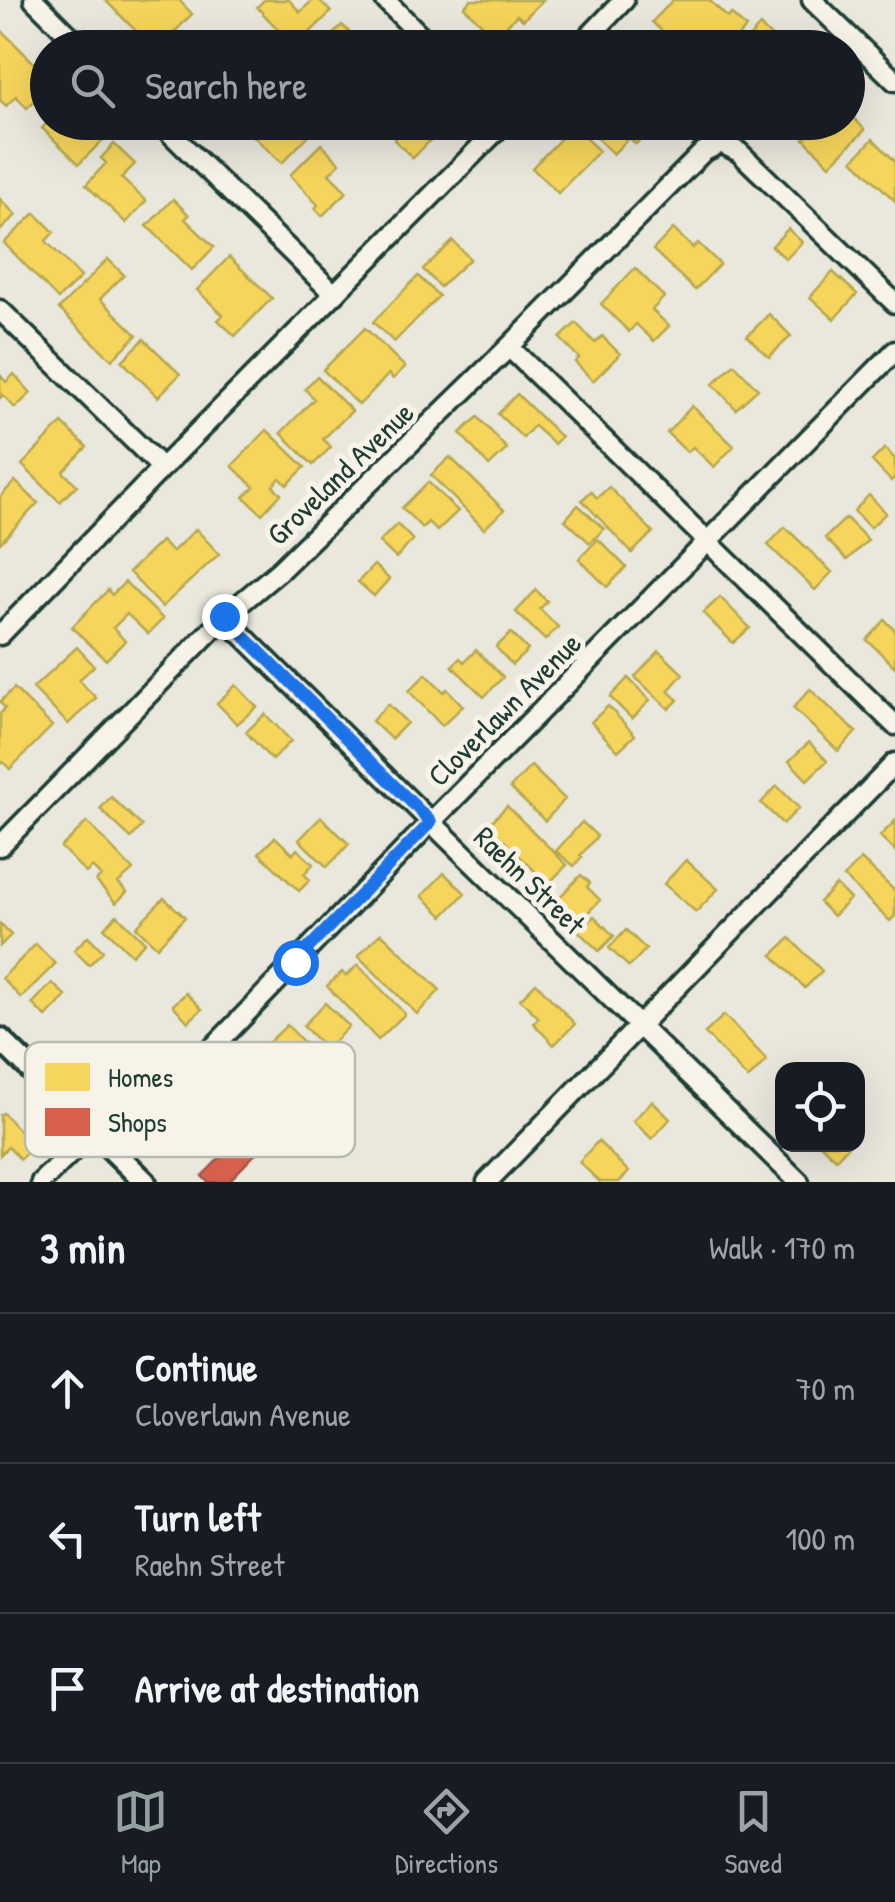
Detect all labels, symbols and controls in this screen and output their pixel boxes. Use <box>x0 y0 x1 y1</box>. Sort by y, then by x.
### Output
search box <box>30 30 865 140</box>
icon: search <box>65 58 120 113</box>
text: Search here <box>145 59 307 111</box>
street label: Groveland Avenue <box>258 393 422 553</box>
route end <box>202 594 248 640</box>
street label: Cloverlawn Avenue <box>418 623 590 795</box>
street label: Raehn Street <box>466 817 595 944</box>
route start <box>273 940 319 986</box>
legend <box>25 1042 355 1157</box>
text: Homes <box>108 1058 173 1096</box>
map controls <box>775 1062 865 1152</box>
button: locate <box>775 1062 865 1152</box>
text: Shops <box>108 1103 167 1141</box>
text: 3 min <box>40 1219 125 1276</box>
text: Walk · 170 m <box>709 1226 855 1269</box>
text: Continue <box>135 1341 257 1393</box>
icon: ahead <box>40 1361 95 1416</box>
text: 70 m <box>796 1367 855 1410</box>
text: Cloverlawn Avenue <box>135 1393 351 1436</box>
text: Turn left <box>135 1491 260 1543</box>
icon: left <box>40 1511 95 1566</box>
text: 100 m <box>786 1517 855 1560</box>
text: Raehn Street <box>135 1543 285 1586</box>
icon: arrive <box>40 1661 95 1716</box>
text: Arrive at destination <box>135 1662 419 1714</box>
tab: Map <box>113 1784 168 1882</box>
tab: Directions <box>395 1784 498 1882</box>
tab: Saved <box>725 1784 782 1882</box>

